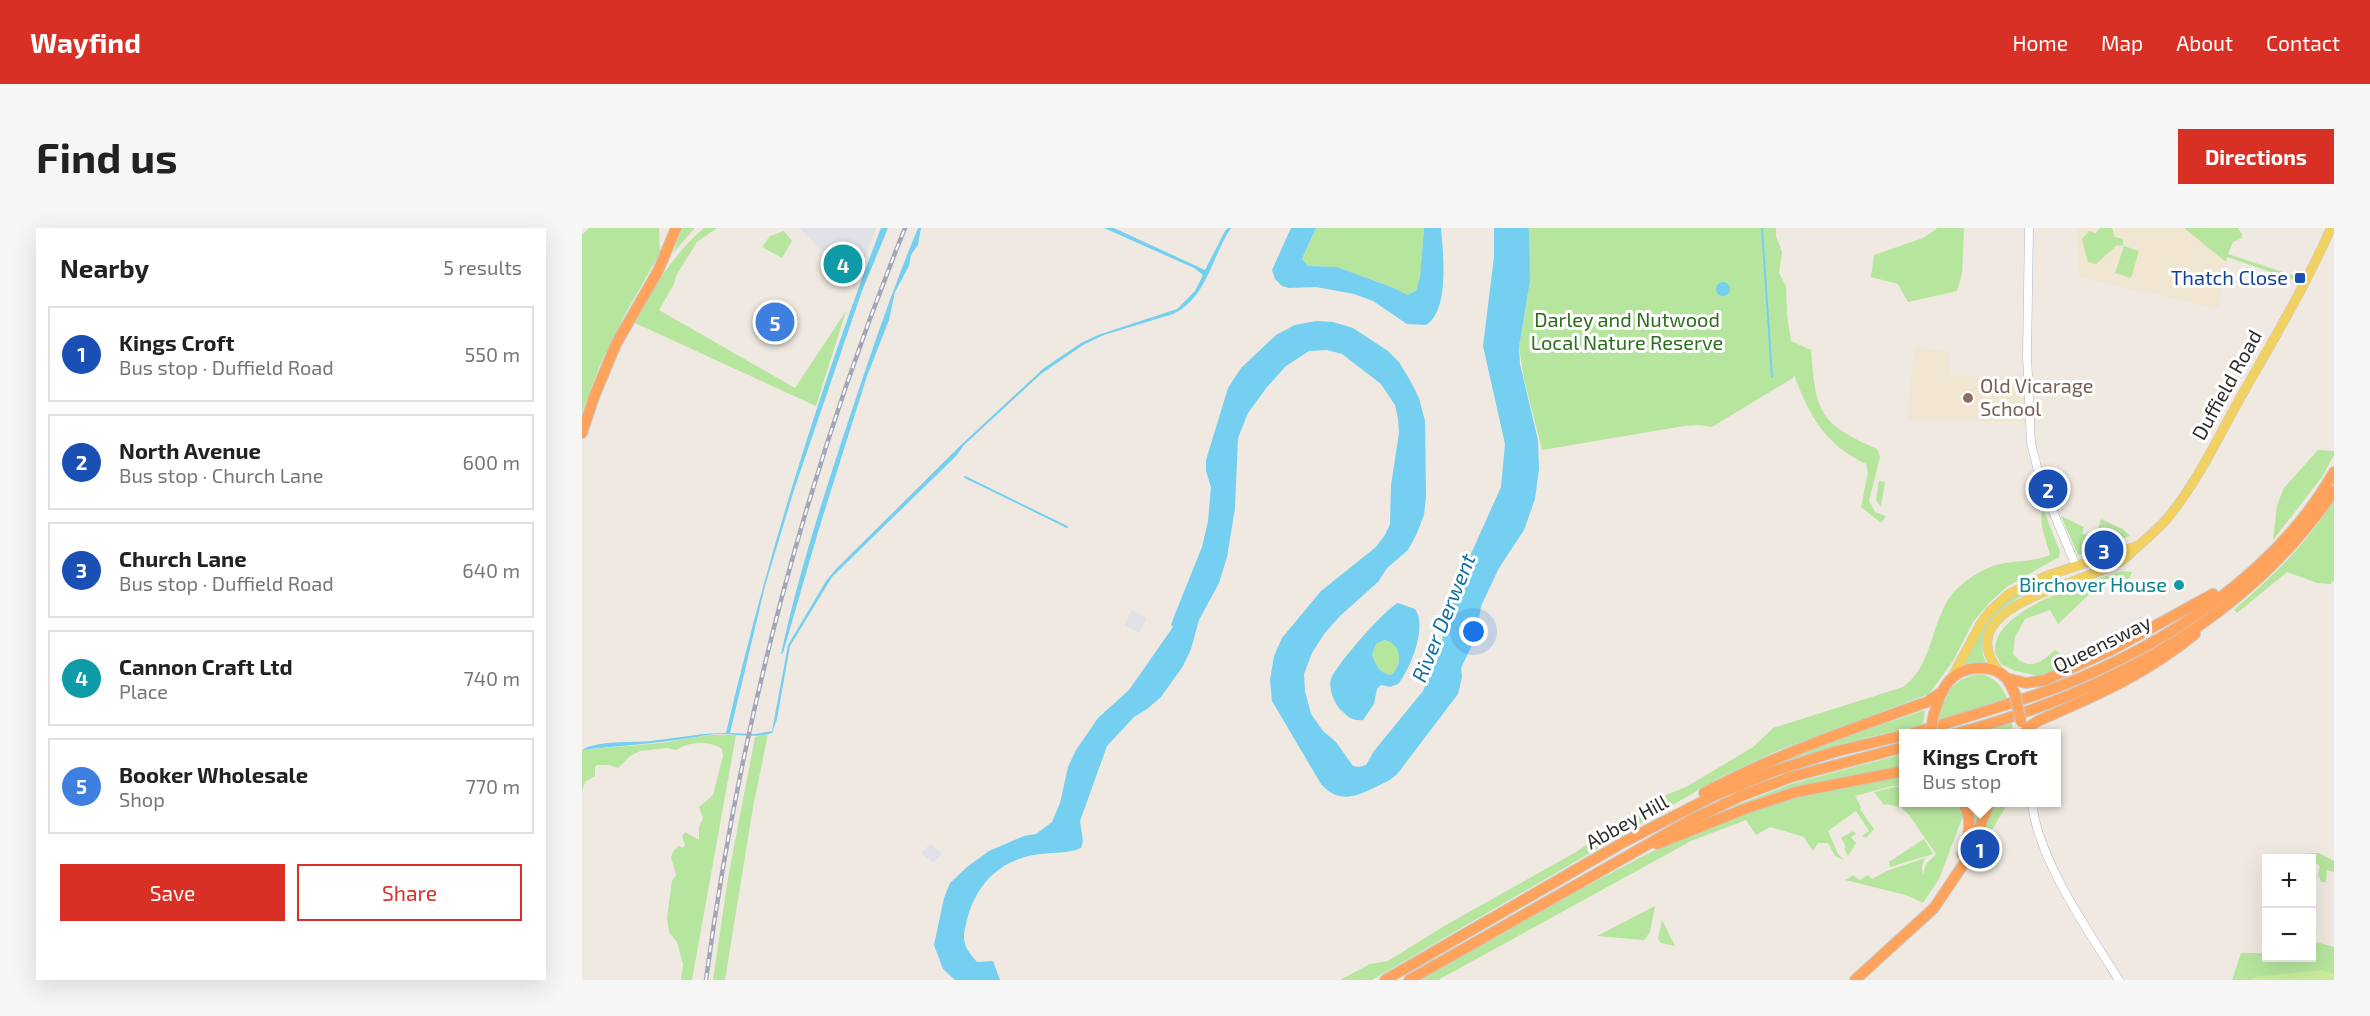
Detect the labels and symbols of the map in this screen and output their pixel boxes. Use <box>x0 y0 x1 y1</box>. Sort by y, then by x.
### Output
pin: 4 <box>824 242 862 286</box>
place label: Thatch Close <box>2171 265 2288 289</box>
marker: Thatch Close <box>2293 271 2307 285</box>
pin: 5 <box>756 300 794 344</box>
park label: Darley and Nutwood Local Nature Reserve <box>1531 307 1723 354</box>
street label: Duffield Road <box>2186 325 2266 444</box>
place label: Old Vicarage School <box>1980 373 2093 420</box>
marker: Old Vicarage School <box>1961 391 1975 405</box>
pin: 2 <box>2028 466 2068 512</box>
pin: 3 <box>2084 528 2123 572</box>
water label: River Derwent <box>1406 550 1480 685</box>
place label: Birchover House <box>2019 572 2167 596</box>
marker: Birchover House <box>2172 578 2186 592</box>
street label: Queensway <box>2049 609 2155 677</box>
your location <box>1459 617 1488 646</box>
street label: Abbey Hill <box>1581 789 1672 854</box>
pin: 1 <box>1960 826 2000 872</box>

